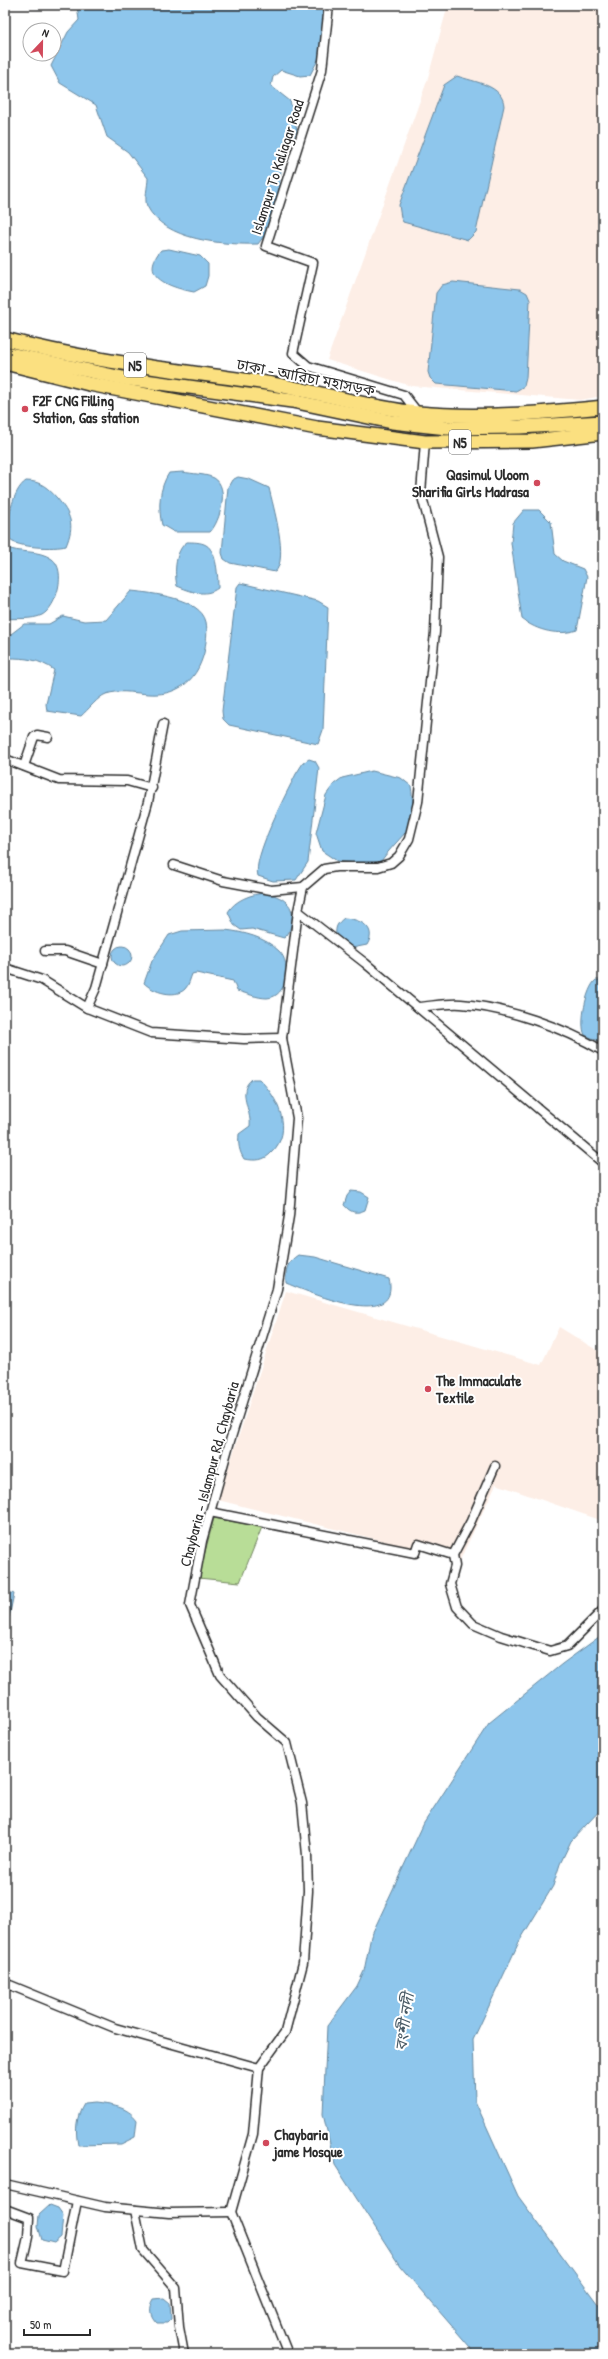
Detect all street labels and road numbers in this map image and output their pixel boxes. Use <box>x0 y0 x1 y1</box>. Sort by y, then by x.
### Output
street label: Islampur To Kaliagar Road <box>245 97 309 237</box>
road number: N5 <box>124 353 146 377</box>
street label: ঢাকা - আরিচা মহাসড়ক <box>234 353 378 401</box>
road number: N5 <box>449 430 471 454</box>
street label: Chaybaria - Islampur Rd, Chaybaria <box>174 1379 244 1569</box>

